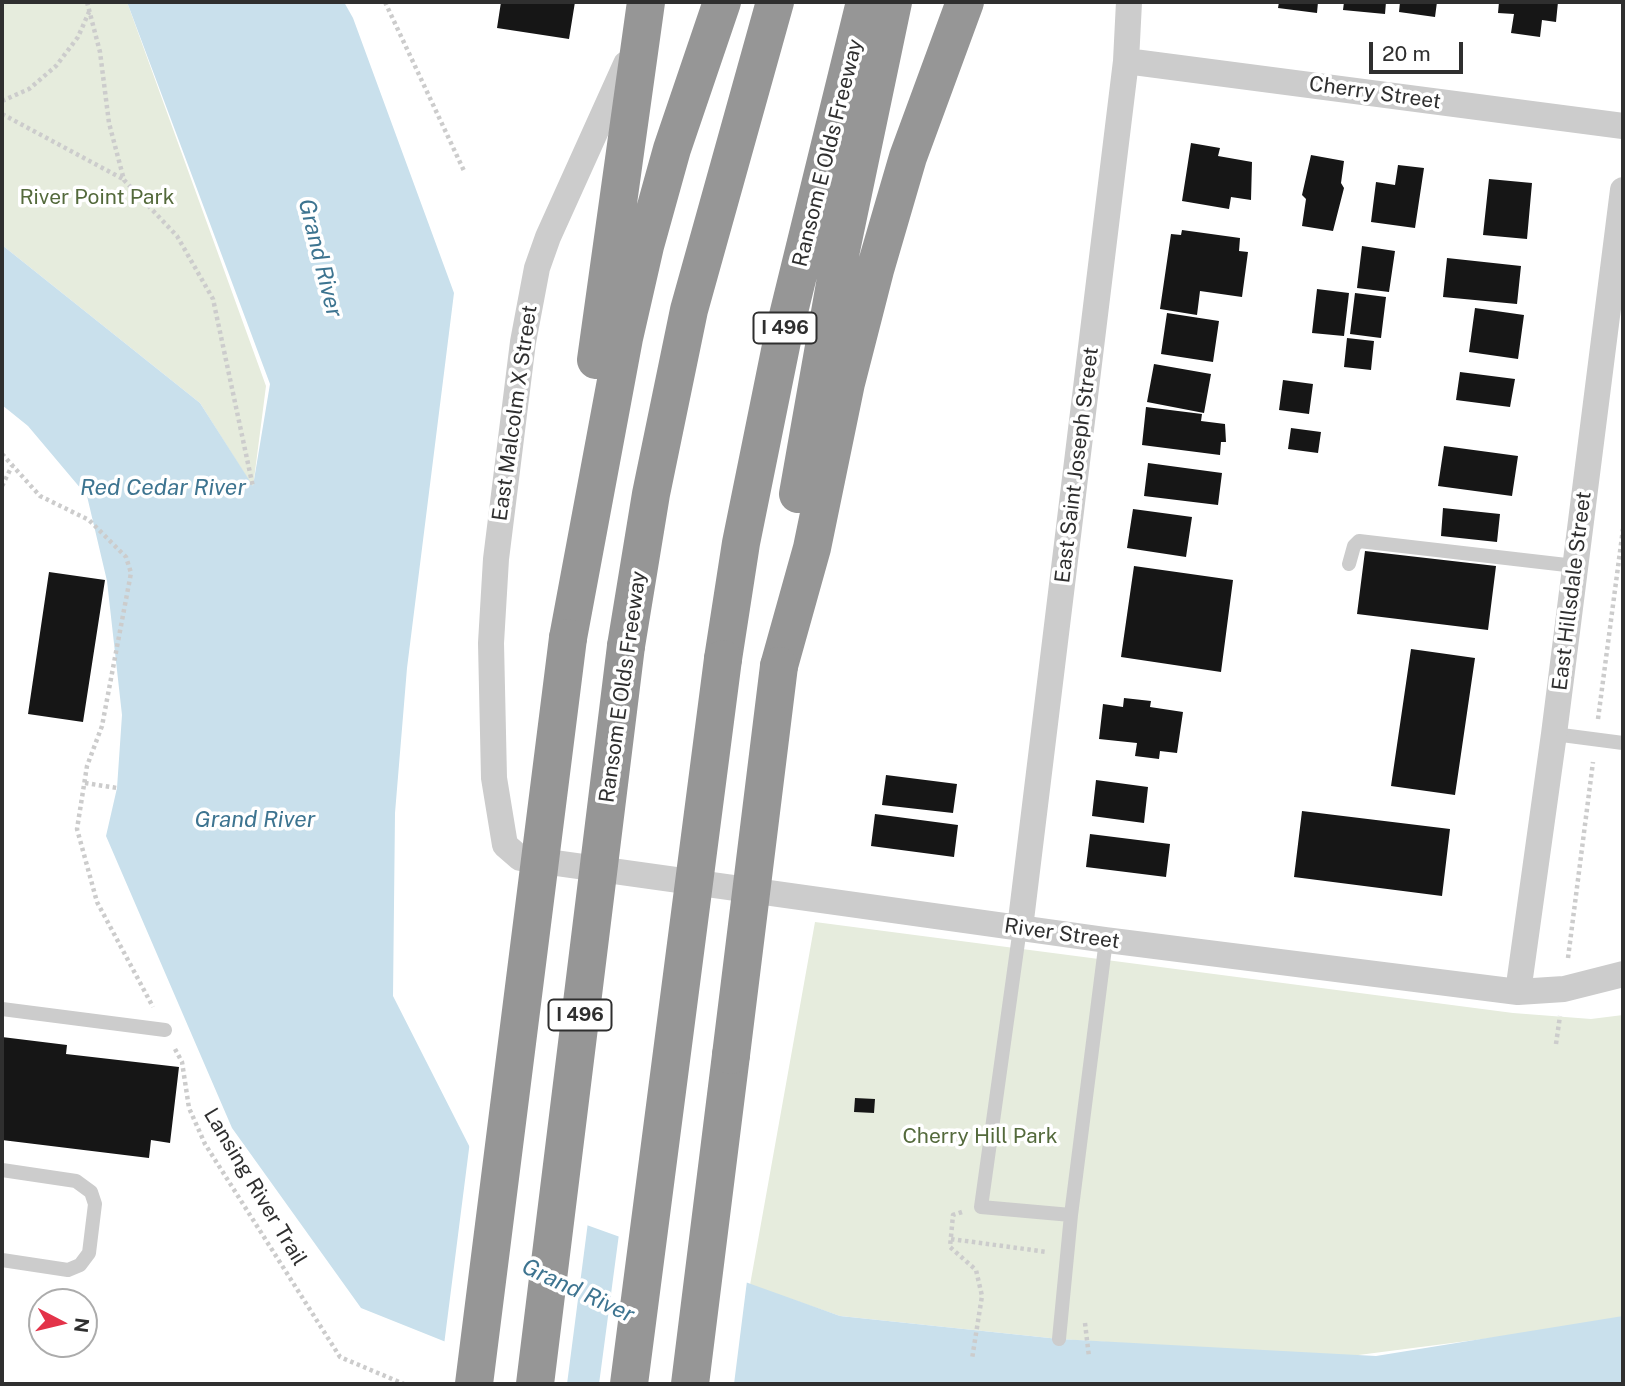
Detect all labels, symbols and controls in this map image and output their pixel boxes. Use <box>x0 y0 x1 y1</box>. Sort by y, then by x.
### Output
scale bar <box>1373 28 1468 72</box>
street label: Ransom E Olds Freeway <box>788 37 868 269</box>
text: 20 m <box>1382 41 1431 66</box>
street label: Cherry Street <box>1307 71 1443 115</box>
park label: River Point Park <box>20 185 174 211</box>
water label: Grand River <box>292 196 348 320</box>
street label: East Malcolm X Street <box>487 303 543 523</box>
road number: I 496 <box>754 312 816 344</box>
street label: East Saint Joseph Street <box>1050 346 1104 584</box>
water label: Red Cedar River <box>80 474 246 502</box>
street label: East Hillsdale Street <box>1547 490 1597 692</box>
street label: Ransom E Olds Freeway <box>594 570 652 804</box>
water label: Grand River <box>195 806 315 834</box>
street label: River Street <box>1003 913 1121 955</box>
road number: I 496 <box>548 1000 612 1030</box>
street label: Lansing River Trail <box>198 1104 312 1270</box>
park label: Cherry Hill Park <box>902 1124 1058 1150</box>
water label: Grand River <box>517 1253 639 1329</box>
north arrow <box>28 1288 98 1358</box>
text: N <box>70 1317 94 1334</box>

